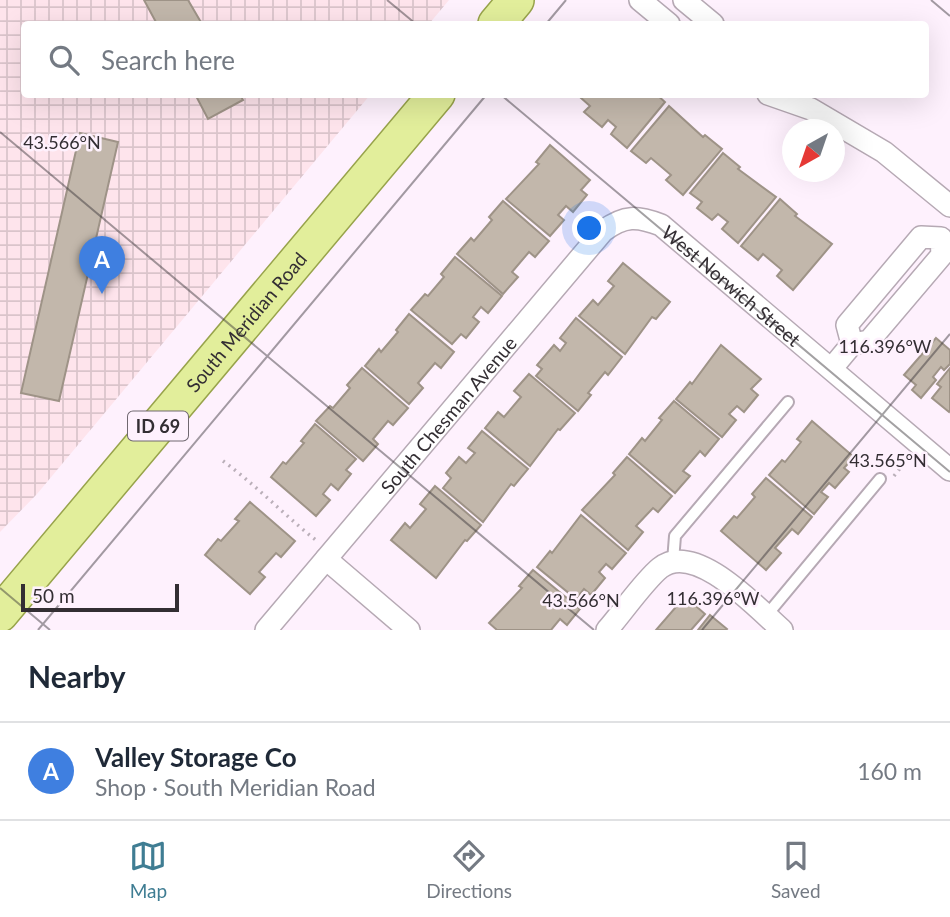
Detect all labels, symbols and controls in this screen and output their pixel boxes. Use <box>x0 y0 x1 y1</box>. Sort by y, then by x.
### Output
search box <box>21 21 929 98</box>
icon: search <box>45 41 83 79</box>
text: Search here <box>101 44 235 76</box>
north arrow <box>782 119 845 182</box>
text: 43.566°N <box>23 131 101 153</box>
your location <box>572 211 606 245</box>
street label: West Norwich Street <box>658 220 806 350</box>
pin: A <box>79 236 125 294</box>
street label: South Meridian Road <box>181 247 311 396</box>
street label: South Chesman Avenue <box>375 331 521 498</box>
text: 116.396°W <box>839 335 932 357</box>
road number: ID 69 <box>128 412 188 440</box>
text: 43.565°N <box>849 449 927 471</box>
scale bar <box>21 581 178 613</box>
text: 50 m <box>32 584 75 607</box>
text: 116.396°W <box>667 587 760 609</box>
text: 43.566°N <box>542 589 620 611</box>
text: Nearby <box>28 658 126 694</box>
text: Valley Storage Co <box>95 741 297 773</box>
text: A <box>43 757 59 785</box>
text: 160 m <box>857 757 922 785</box>
text: Shop · South Meridian Road <box>95 773 376 801</box>
tab: Map <box>129 837 167 902</box>
tab: Directions <box>426 837 512 902</box>
tab: Saved <box>771 837 821 902</box>

